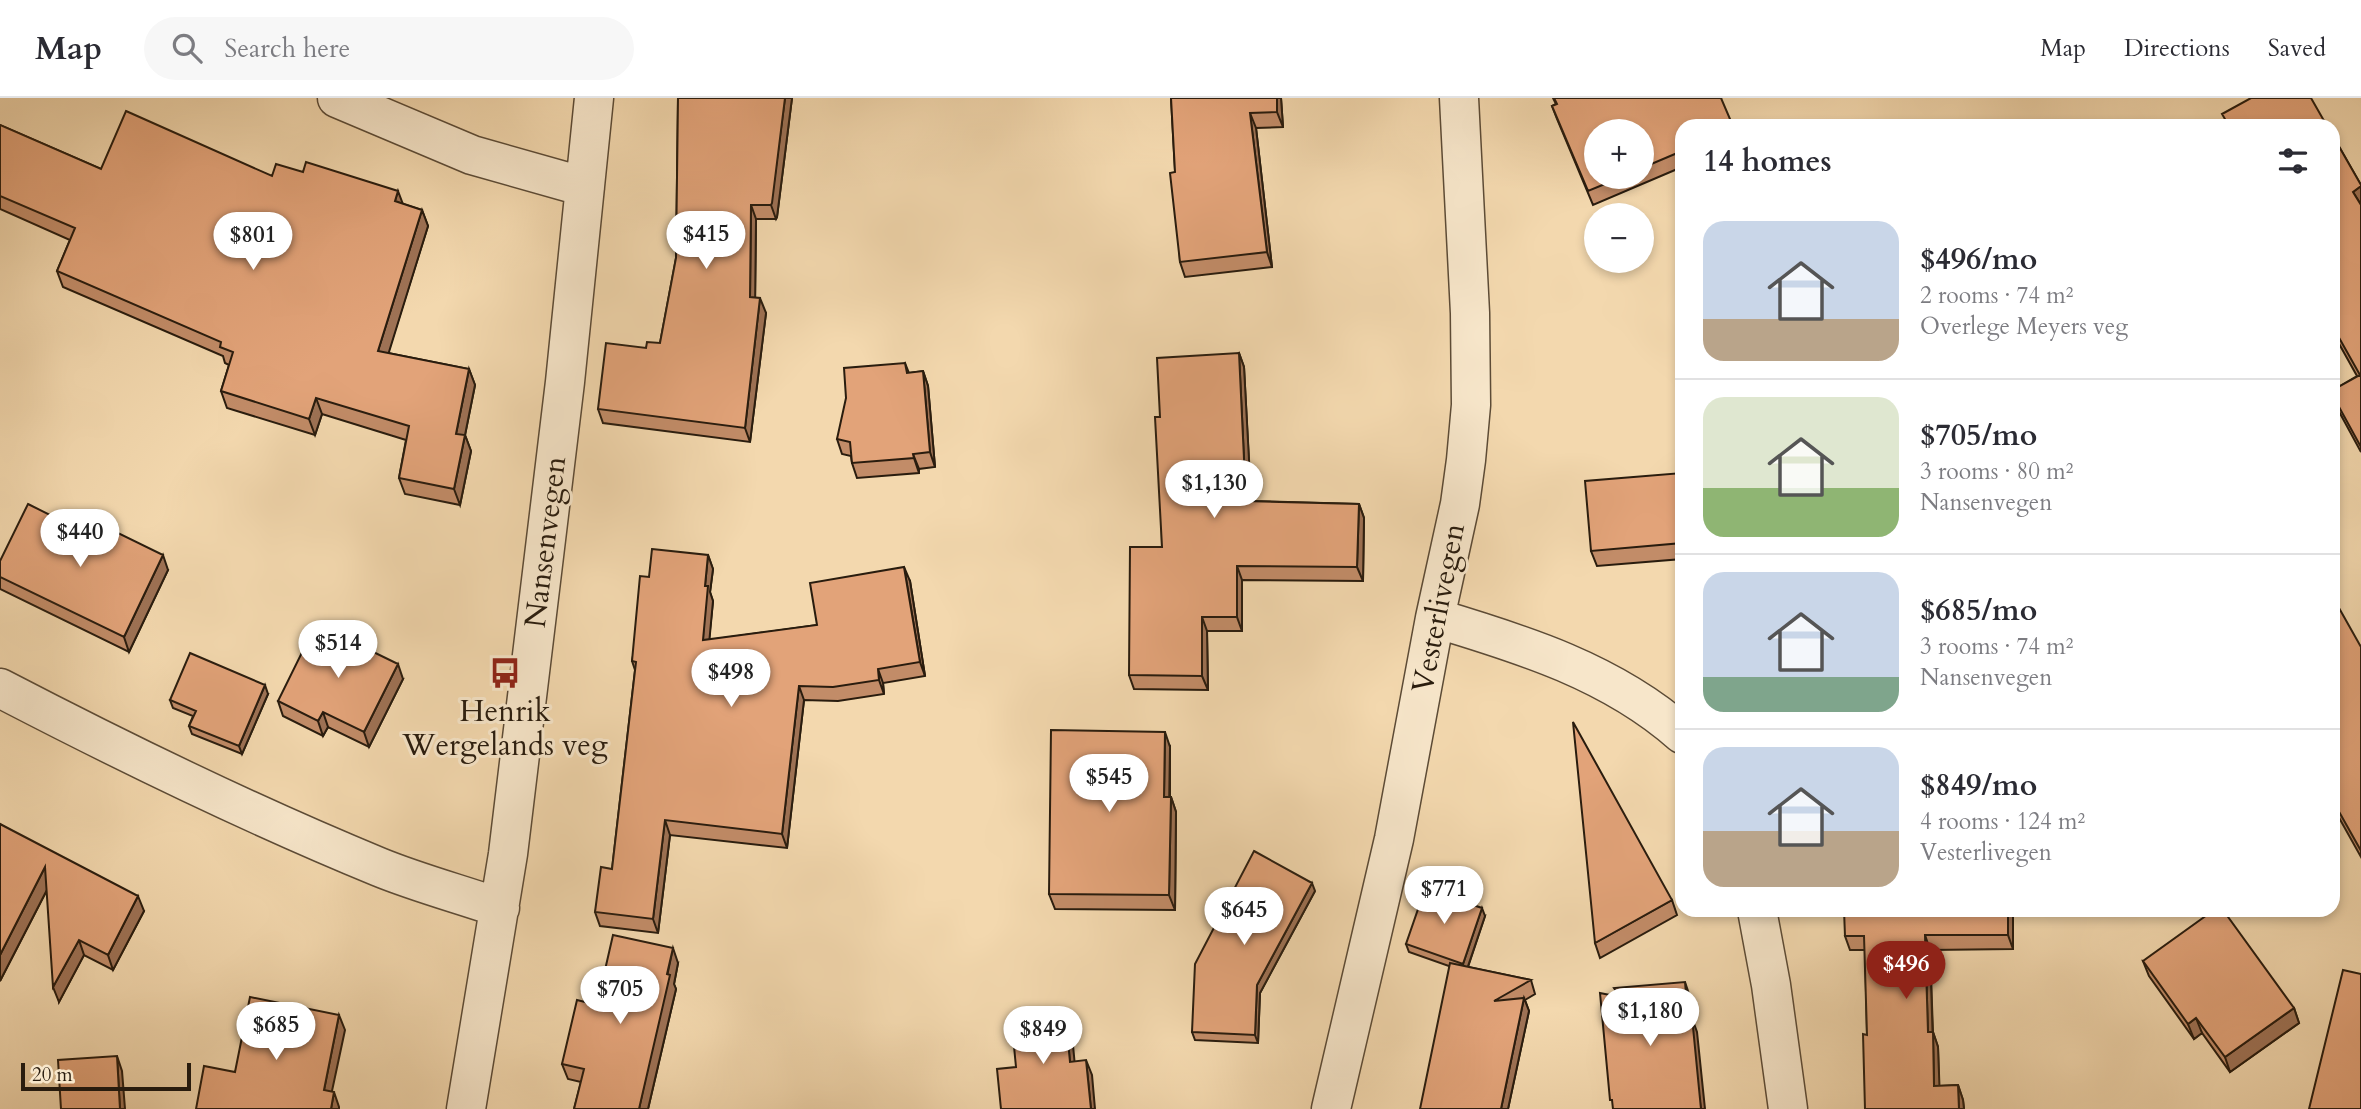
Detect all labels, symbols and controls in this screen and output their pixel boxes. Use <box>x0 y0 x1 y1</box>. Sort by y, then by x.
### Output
search box <box>144 17 634 80</box>
text: Map <box>35 26 102 71</box>
icon: search <box>168 29 206 67</box>
text: Search here <box>224 31 350 66</box>
text: Map <box>2040 32 2086 65</box>
text: Directions <box>2124 32 2230 65</box>
text: Saved <box>2268 32 2326 65</box>
map controls <box>1584 119 1654 273</box>
button: + <box>1584 119 1654 189</box>
text: 14 homes <box>1703 141 1832 182</box>
icon: filters <box>2274 142 2312 180</box>
button: − <box>1584 203 1654 273</box>
pin: $801 <box>212 212 294 272</box>
pin: $415 <box>665 212 747 271</box>
text: $415 <box>682 218 730 249</box>
text: $801 <box>229 219 277 250</box>
text: $496/mo <box>1920 239 2037 280</box>
icon: home <box>1759 249 1843 333</box>
text: 2 rooms · 74 m² <box>1920 280 2073 311</box>
text: Overlege Meyers veg <box>1920 311 2128 342</box>
text: $705/mo <box>1920 415 2037 456</box>
icon: home <box>1759 425 1843 509</box>
street label: Nansenvegen <box>515 454 576 630</box>
text: 3 rooms · 80 m² <box>1920 456 2073 487</box>
pin: $1,130 <box>1157 460 1271 520</box>
text: $1,130 <box>1181 467 1247 498</box>
text: Nansenvegen <box>1920 487 2052 518</box>
pin: $440 <box>39 510 121 569</box>
text: $440 <box>56 516 104 547</box>
street label: Vesterlivegen <box>1402 520 1475 696</box>
text: $685/mo <box>1920 590 2037 631</box>
icon: home <box>1759 600 1843 684</box>
pin: $514 <box>297 620 379 680</box>
text: $514 <box>314 627 362 658</box>
text: 3 rooms · 74 m² <box>1920 631 2073 662</box>
pin: $498 <box>690 650 772 709</box>
bus stop icon: Henrik Wergelands veg <box>488 656 522 690</box>
text: $498 <box>707 656 755 687</box>
text: Nansenvegen <box>1920 662 2052 693</box>
place label: Henrik Wergelands veg <box>401 691 608 766</box>
pin: $545 <box>1068 754 1150 814</box>
text: $545 <box>1085 761 1133 792</box>
text: $849/mo <box>1920 765 2037 806</box>
icon: home <box>1759 775 1843 859</box>
text: 4 rooms · 124 m² <box>1920 806 2085 837</box>
text: Vesterlivegen <box>1920 837 2052 868</box>
pin: $771 <box>1403 866 1485 926</box>
text: $771 <box>1420 873 1468 904</box>
pin: $645 <box>1203 888 1285 947</box>
text: $645 <box>1220 894 1268 925</box>
pin: $496 <box>1865 942 1947 1001</box>
text: $496 <box>1882 948 1930 979</box>
pin: $705 <box>579 967 661 1026</box>
text: $705 <box>596 973 644 1004</box>
pin: $1,180 <box>1593 988 1707 1048</box>
text: $1,180 <box>1617 995 1683 1026</box>
pin: $685 <box>235 1002 317 1062</box>
pin: $849 <box>1002 1006 1084 1066</box>
text: $685 <box>252 1009 300 1040</box>
text: $849 <box>1019 1013 1067 1044</box>
scale bar <box>21 1060 191 1092</box>
text: 20 m <box>32 1062 73 1088</box>

